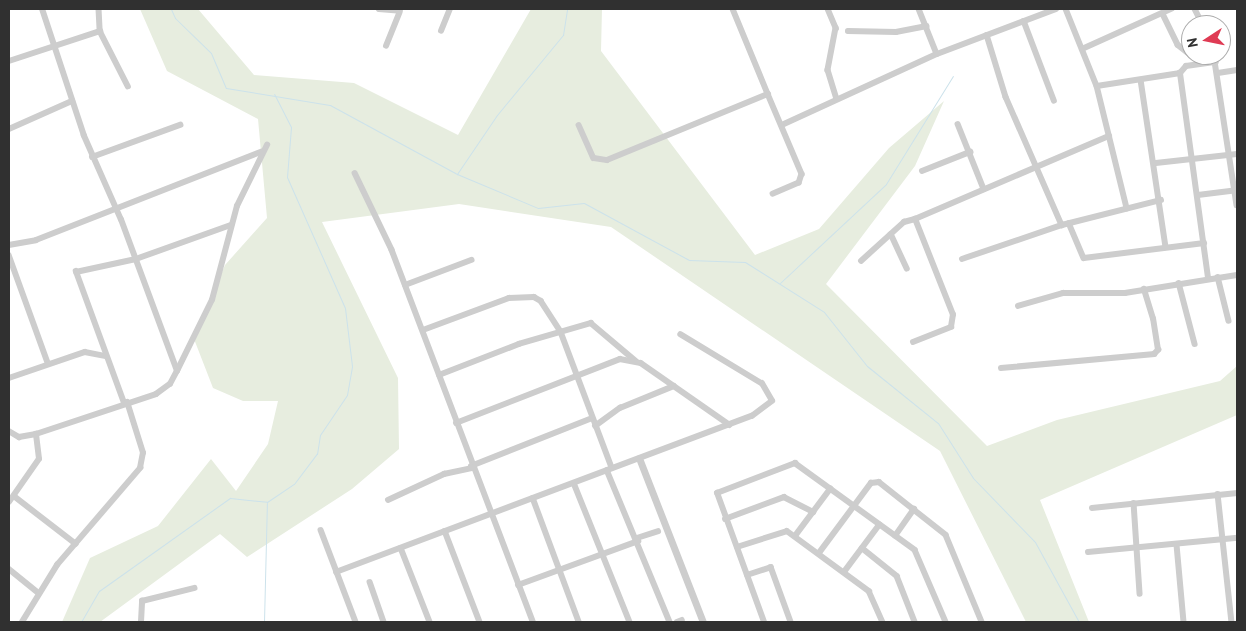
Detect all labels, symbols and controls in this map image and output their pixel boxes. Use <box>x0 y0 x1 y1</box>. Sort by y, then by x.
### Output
north arrow <box>1181 15 1231 65</box>
text: N <box>1183 36 1202 49</box>

